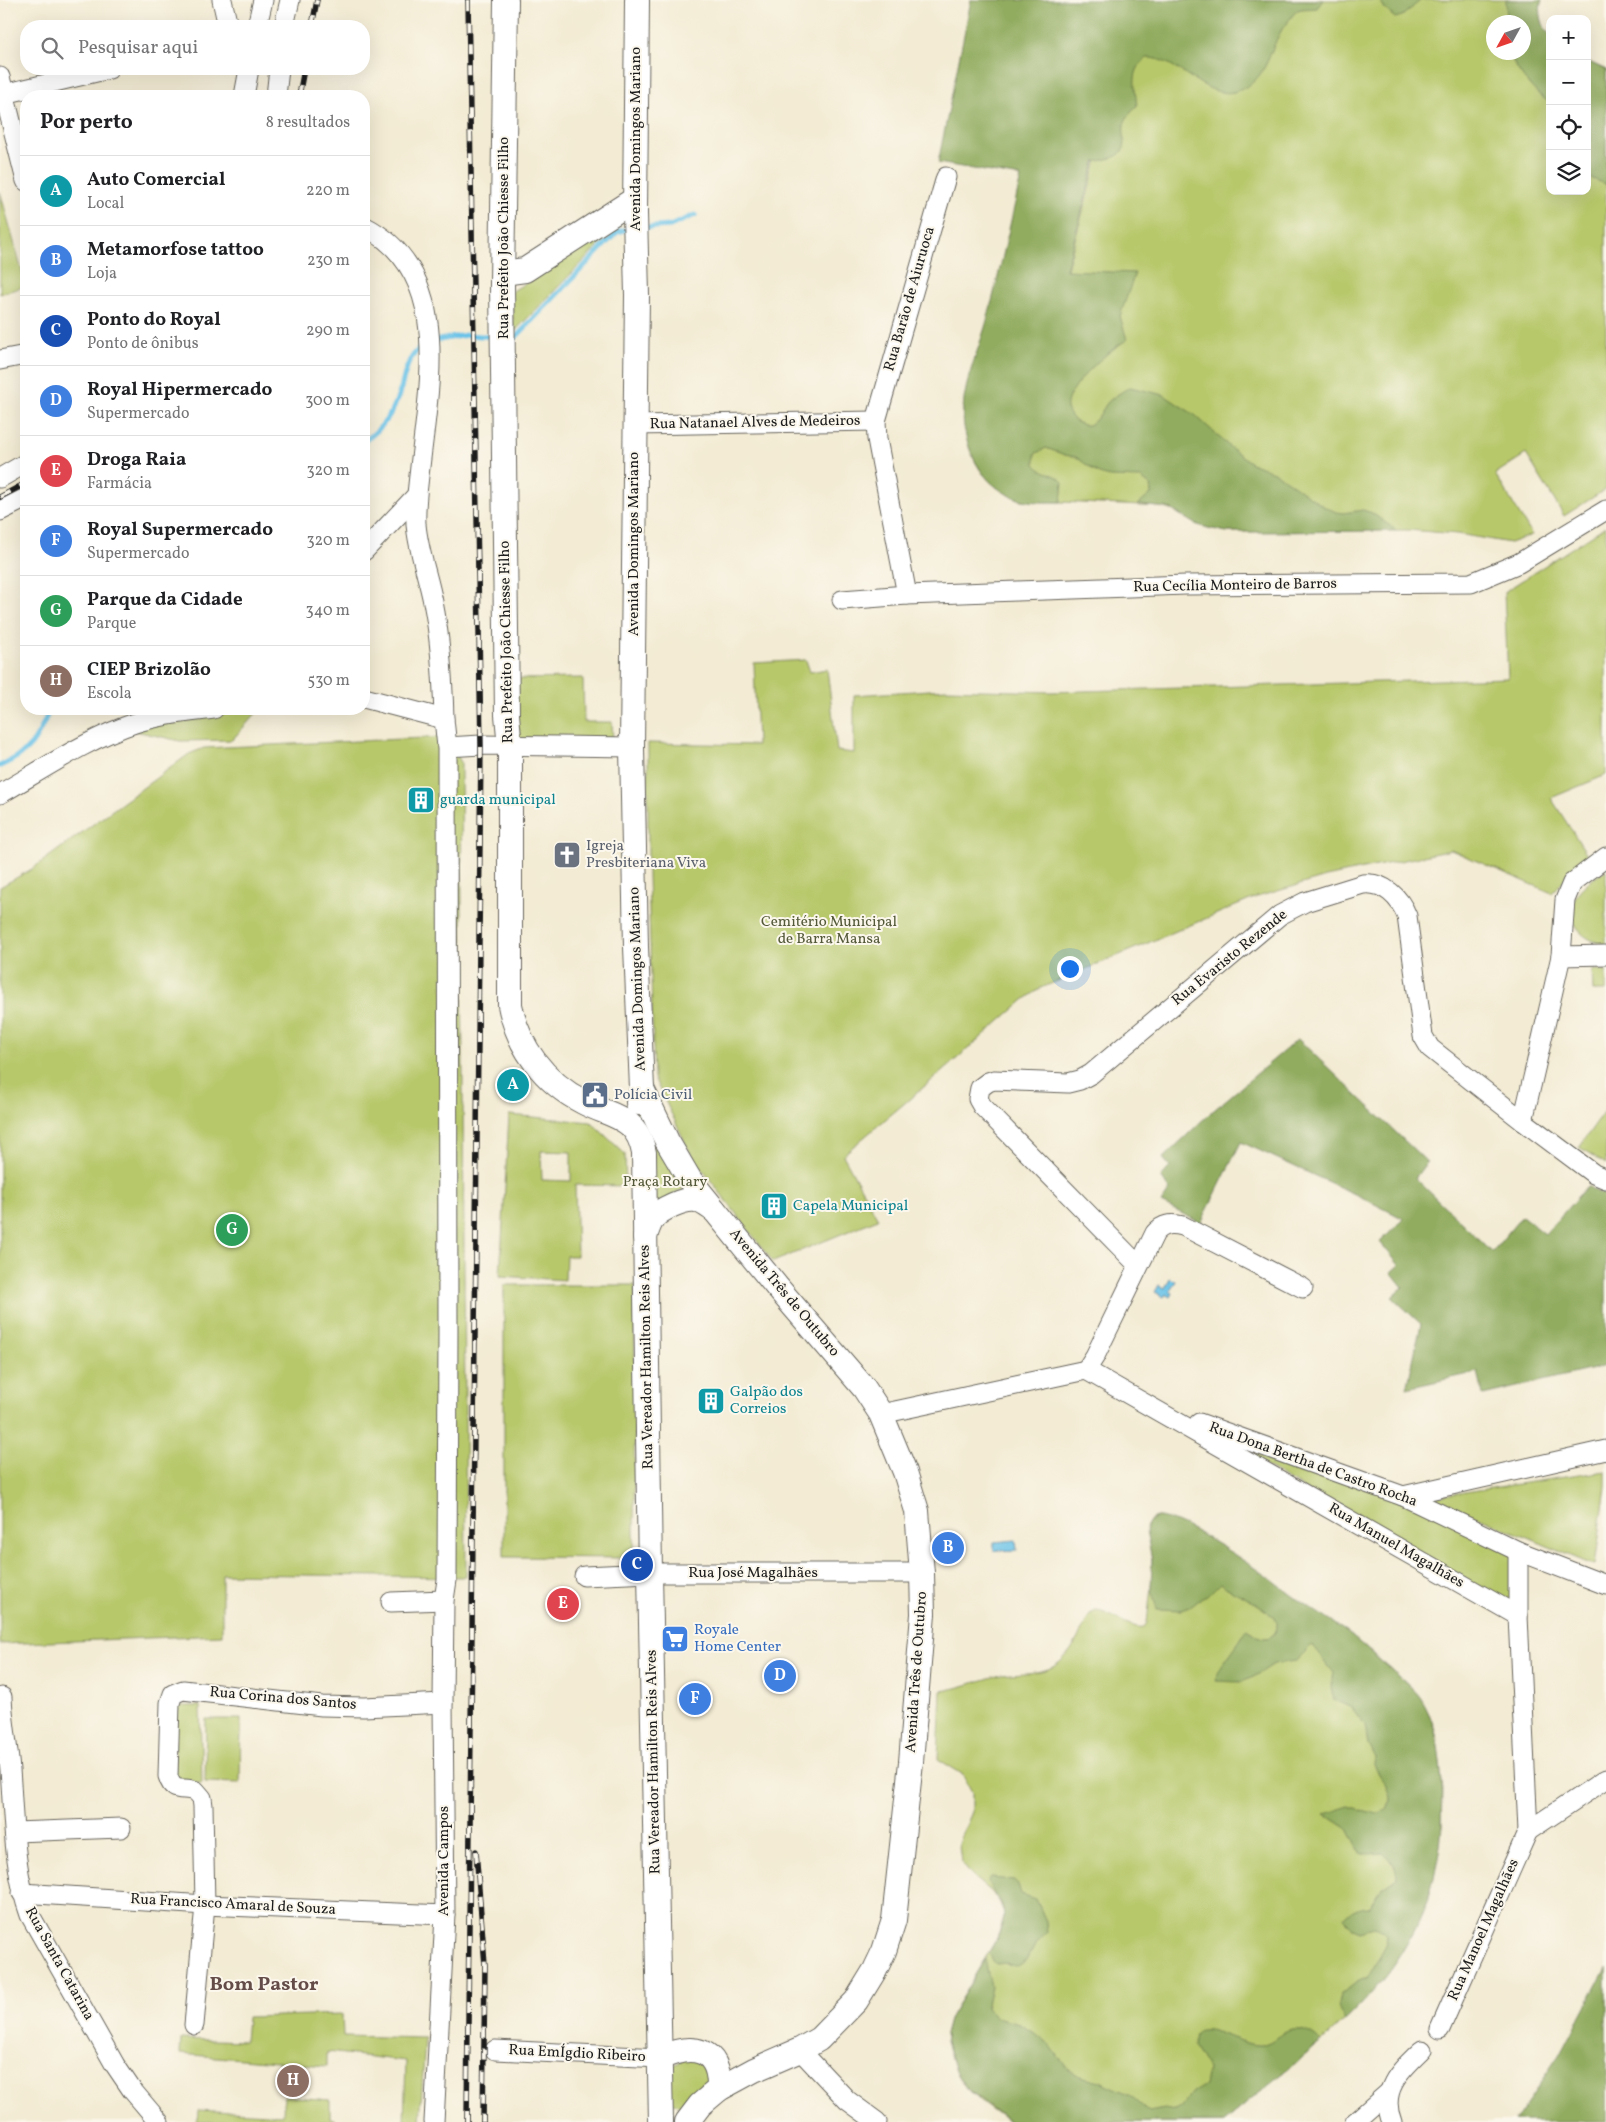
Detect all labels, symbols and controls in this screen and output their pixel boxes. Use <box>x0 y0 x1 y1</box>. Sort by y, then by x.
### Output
north arrow <box>1486 15 1531 60</box>
map controls <box>1546 15 1591 195</box>
button: + <box>1546 15 1591 60</box>
search box <box>20 20 370 75</box>
icon: search <box>38 34 66 62</box>
text: Pesquisar aqui <box>78 35 198 61</box>
street label: Avenida Domingos Mariano <box>626 47 647 231</box>
button: − <box>1546 60 1591 105</box>
button: locate <box>1546 105 1591 150</box>
text: Por perto <box>40 108 133 137</box>
text: 8 resultados <box>266 112 350 134</box>
street label: Rua Prefeito João Chiesse Filho <box>494 137 515 339</box>
button: layers <box>1546 150 1591 195</box>
text: Auto Comercial <box>87 167 225 193</box>
text: A <box>50 180 62 202</box>
text: 220 m <box>306 180 350 202</box>
text: Local <box>87 193 124 215</box>
street label: Rua Barão de Aiuruoca <box>879 224 941 374</box>
text: Metamorfose tattoo <box>87 237 264 263</box>
text: B <box>51 250 61 272</box>
text: 230 m <box>307 250 350 272</box>
text: Loja <box>87 263 117 285</box>
text: Ponto do Royal <box>87 307 221 333</box>
text: C <box>51 320 61 342</box>
text: 290 m <box>306 320 350 342</box>
text: Ponto de ônibus <box>87 333 199 355</box>
text: Royal Hipermercado <box>87 377 272 403</box>
text: D <box>50 390 62 412</box>
text: 300 m <box>305 390 350 412</box>
text: Supermercado <box>87 403 189 425</box>
street label: Rua Natanael Alves de Medeiros <box>649 411 861 435</box>
text: Droga Raia <box>87 447 186 473</box>
street label: Avenida Domingos Mariano <box>624 452 645 636</box>
text: E <box>51 460 61 482</box>
text: 320 m <box>306 460 350 482</box>
text: Farmácia <box>87 473 152 495</box>
text: Royal Supermercado <box>87 517 273 543</box>
text: F <box>51 530 61 552</box>
text: 320 m <box>306 530 350 552</box>
street label: Rua Prefeito João Chiesse Filho <box>495 540 519 744</box>
text: Supermercado <box>87 543 189 565</box>
street label: Rua Cecília Monteiro de Barros <box>1133 574 1337 598</box>
text: Parque da Cidade <box>87 587 243 613</box>
text: G <box>50 600 62 622</box>
text: 340 m <box>306 600 350 622</box>
text: Parque <box>87 613 136 635</box>
text: CIEP Brizolão <box>87 657 211 683</box>
text: H <box>50 670 62 692</box>
text: 530 m <box>307 670 350 692</box>
text: Escola <box>87 683 132 705</box>
building icon: guarda municipal <box>406 785 436 815</box>
place label: guarda municipal <box>440 790 556 811</box>
place label: Igreja Presbiteriana Viva <box>586 836 706 874</box>
church icon: Igreja Presbiteriana Viva <box>552 840 582 870</box>
street label: Avenida Domingos Mariano <box>624 887 652 1071</box>
street label: Rua Evaristo Rezende <box>1168 905 1292 1011</box>
park label: Cemitério Municipal de Barra Mansa <box>761 912 897 950</box>
your location <box>1057 956 1083 982</box>
pin: A <box>497 1066 529 1104</box>
public building icon: Polícia Civil <box>580 1080 610 1110</box>
place label: Polícia Civil <box>614 1085 692 1106</box>
park label: Praça Rotary <box>623 1172 707 1193</box>
building icon: Capela Municipal <box>759 1191 789 1221</box>
place label: Capela Municipal <box>793 1196 908 1217</box>
pin: G <box>216 1211 248 1249</box>
street label: Avenida Três de Outubro <box>724 1224 844 1362</box>
street label: Rua Vereador Hamilton Reis Alves <box>635 1244 659 1470</box>
place label: Galpão dos Correios <box>730 1382 803 1420</box>
building icon: Galpão dos Correios <box>696 1386 726 1416</box>
street label: Rua Dona Bertha de Castro Rocha <box>1206 1417 1420 1513</box>
street label: Rua Manuel Magalhães <box>1324 1498 1468 1594</box>
pin: B <box>932 1529 964 1567</box>
pin: C <box>621 1546 653 1584</box>
street label: Rua José Magalhães <box>688 1563 818 1584</box>
pin: E <box>547 1585 579 1623</box>
street label: Avenida Três de Outubro <box>901 1591 933 1753</box>
place label: Royale Home Center <box>694 1620 781 1658</box>
supermarket icon: Royale Home Center <box>660 1624 690 1654</box>
street label: Rua Vereador Hamilton Reis Alves <box>642 1649 666 1875</box>
pin: D <box>764 1657 796 1695</box>
pin: F <box>679 1680 711 1718</box>
street label: Rua Corina dos Santos <box>209 1682 357 1716</box>
street label: Avenida Campos <box>434 1806 455 1916</box>
street label: Rua Manoel Magalhães <box>1443 1856 1525 2004</box>
street label: Rua Francisco Amaral de Souza <box>130 1889 336 1921</box>
street label: Rua Santa Catarina <box>19 1904 99 2024</box>
district label: Bom Pastor <box>209 1971 319 1999</box>
street label: Rua EmÍgdio Ribeiro <box>508 2040 646 2068</box>
pin: H <box>277 2062 309 2100</box>

